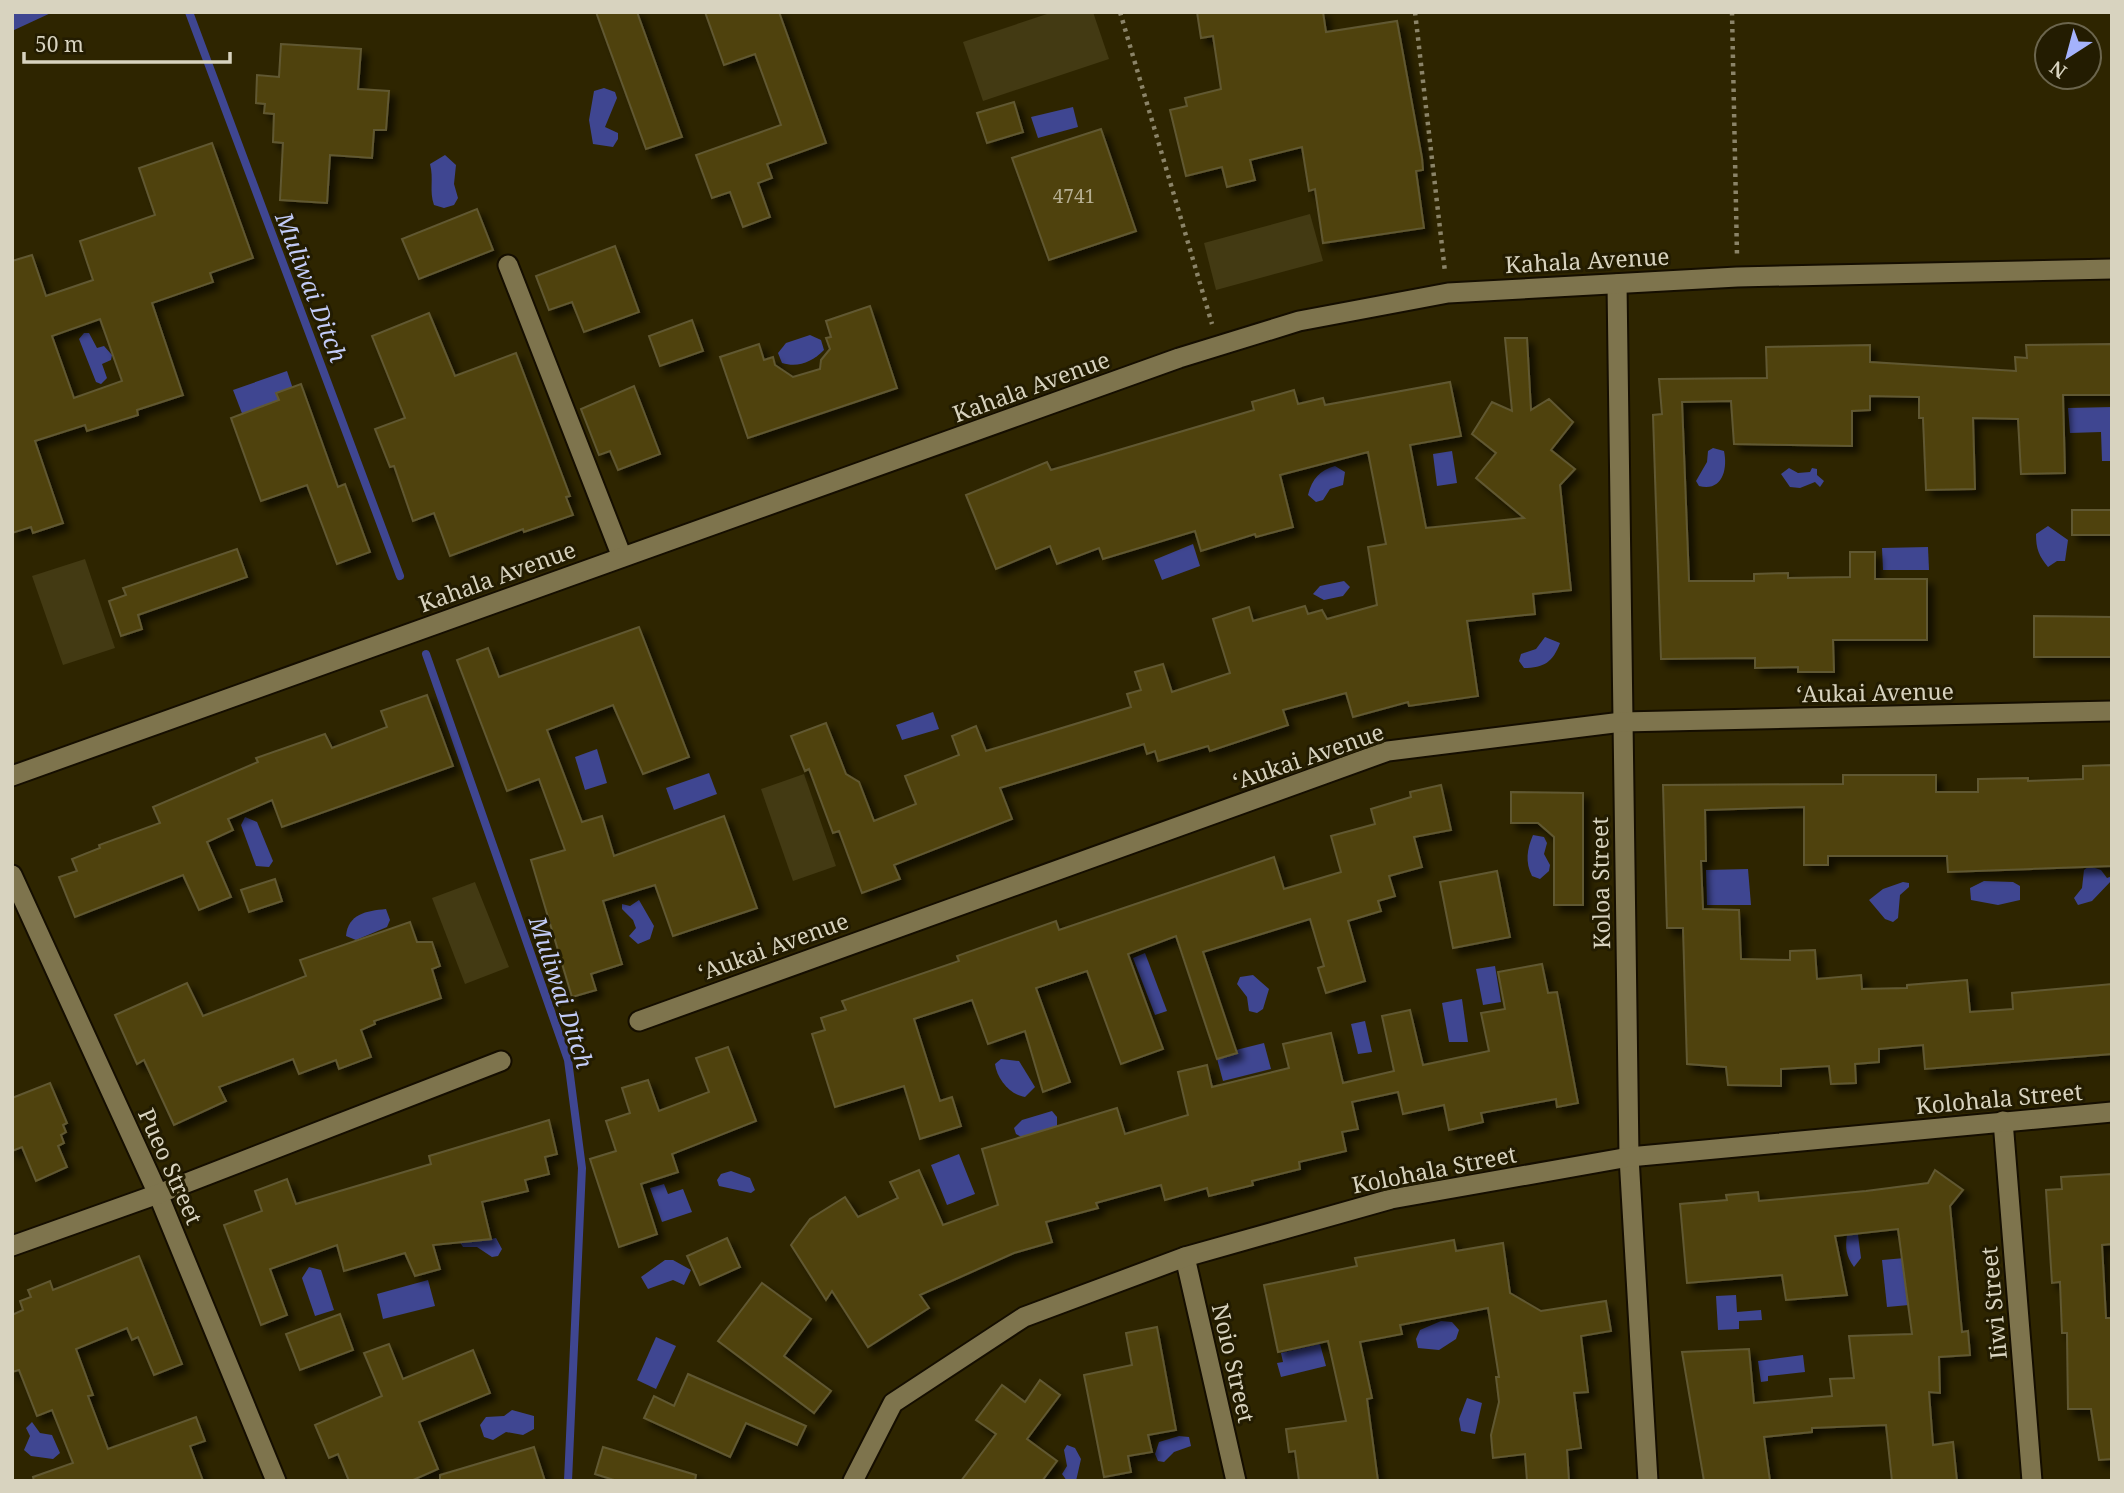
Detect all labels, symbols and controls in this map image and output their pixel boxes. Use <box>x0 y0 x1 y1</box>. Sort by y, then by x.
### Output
scale bar <box>24 21 231 65</box>
north arrow <box>2033 21 2103 91</box>
text: 50 m <box>35 30 84 58</box>
text: N <box>2044 55 2072 85</box>
house number: 4741 <box>1053 183 1095 209</box>
water label: Muliwai Ditch <box>268 206 356 367</box>
street label: Kahala Avenue <box>1504 240 1670 280</box>
street label: Kahala Avenue <box>948 343 1114 429</box>
street label: Kahala Avenue <box>414 533 580 619</box>
street label: ʻAukai Avenue <box>1796 675 1954 709</box>
street label: ʻAukai Avenue <box>1228 715 1388 797</box>
street label: Koloa Street <box>1583 817 1617 949</box>
street label: ʻAukai Avenue <box>693 904 853 988</box>
water label: Muliwai Ditch <box>522 911 602 1072</box>
street label: Kolohala Street <box>1914 1075 2084 1121</box>
street label: Pueo Street <box>131 1103 211 1229</box>
street label: Kolohala Street <box>1349 1137 1519 1201</box>
street label: Iiwi Street <box>1972 1245 2014 1361</box>
street label: Noio Street <box>1205 1300 1263 1426</box>

